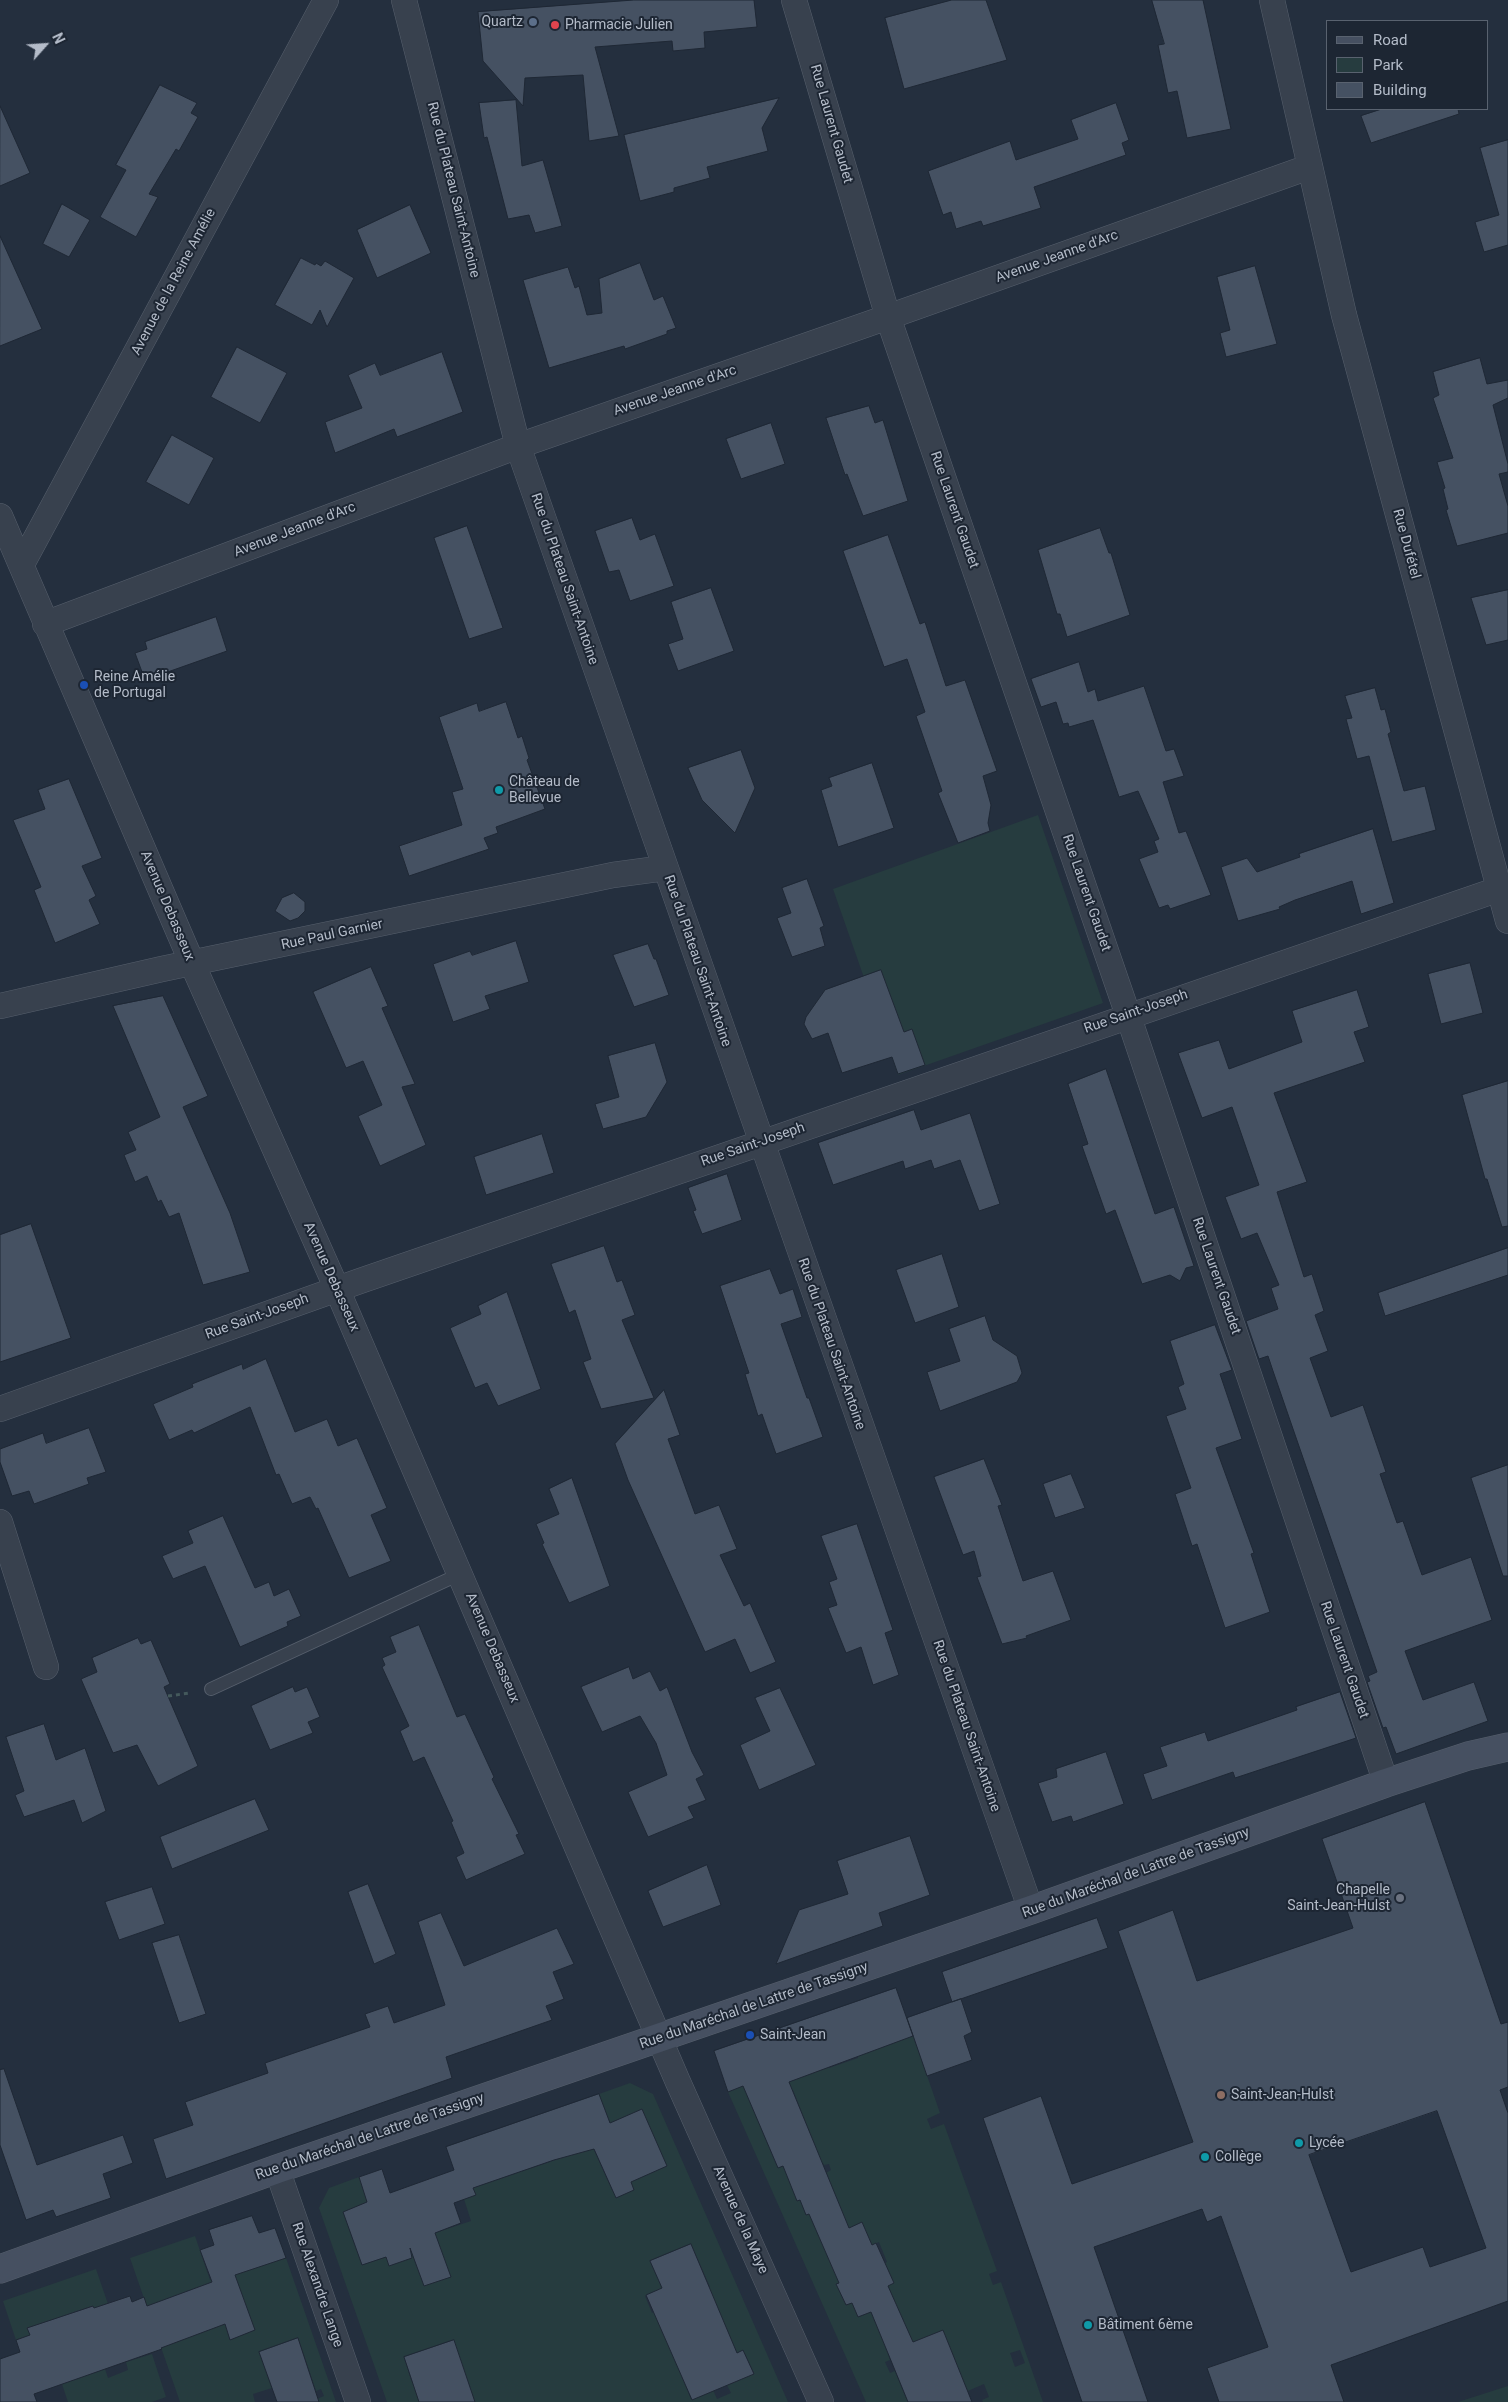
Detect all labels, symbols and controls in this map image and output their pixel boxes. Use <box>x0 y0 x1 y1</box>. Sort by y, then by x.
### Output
place label: Quartz <box>481 14 523 30</box>
marker: Quartz <box>527 16 539 28</box>
place label: Pharmacie Julien <box>565 17 673 33</box>
marker: Pharmacie Julien <box>549 19 561 31</box>
north arrow <box>20 20 70 70</box>
legend <box>1326 20 1488 110</box>
text: N <box>49 30 68 46</box>
text: Road <box>1373 31 1407 49</box>
text: Park <box>1373 56 1403 74</box>
street label: Rue Laurent Gaudet <box>806 63 856 185</box>
text: Building <box>1373 81 1427 99</box>
street label: Rue du Plateau Saint-Antoine <box>423 100 483 280</box>
street label: Avenue de la Reine Amélie <box>128 206 220 358</box>
street label: Avenue Jeanne d'Arc <box>994 227 1120 287</box>
street label: Avenue Jeanne d'Arc <box>611 362 739 420</box>
street label: Rue Laurent Gaudet <box>926 449 982 571</box>
street label: Rue du Plateau Saint-Antoine <box>527 491 601 667</box>
street label: Avenue Jeanne d'Arc <box>232 499 358 561</box>
street label: Rue Dufétel <box>1389 507 1423 581</box>
place label: Reine Amélie de Portugal <box>94 669 175 702</box>
marker: Reine Amélie de Portugal <box>78 679 90 691</box>
place label: Château de Bellevue <box>509 774 580 806</box>
marker: Château de Bellevue <box>493 784 505 796</box>
street label: Rue Laurent Gaudet <box>1058 832 1114 954</box>
street label: Avenue Debasseux <box>136 848 198 964</box>
street label: Rue du Plateau Saint-Antoine <box>660 873 734 1049</box>
street label: Rue Paul Garnier <box>280 916 384 954</box>
street label: Rue Saint-Joseph <box>1082 986 1190 1038</box>
street label: Rue Saint-Joseph <box>699 1119 807 1171</box>
street label: Rue Laurent Gaudet <box>1188 1215 1244 1337</box>
street label: Avenue Debasseux <box>299 1220 363 1334</box>
street label: Rue du Plateau Saint-Antoine <box>794 1256 868 1432</box>
street label: Rue Saint-Joseph <box>203 1291 311 1343</box>
street label: Avenue Debasseux <box>461 1590 523 1706</box>
street label: Rue Laurent Gaudet <box>1316 1599 1372 1721</box>
street label: Rue du Plateau Saint-Antoine <box>929 1638 1003 1814</box>
street label: Rue du Maréchal de Lattre de Tassigny <box>1020 1824 1252 1922</box>
place label: Chapelle Saint-Jean-Hulst <box>1287 1882 1390 1914</box>
marker: Chapelle Saint-Jean-Hulst <box>1394 1892 1406 1904</box>
street label: Rue du Maréchal de Lattre de Tassigny <box>638 1959 870 2053</box>
place label: Saint-Jean <box>760 2027 826 2043</box>
marker: Saint-Jean <box>744 2029 756 2041</box>
place label: Saint-Jean-Hulst <box>1231 2087 1334 2103</box>
marker: Saint-Jean-Hulst <box>1215 2089 1227 2101</box>
street label: Rue du Maréchal de Lattre de Tassigny <box>254 2090 486 2184</box>
place label: Lycée <box>1309 2135 1344 2151</box>
marker: Lycée <box>1293 2137 1305 2149</box>
place label: Collège <box>1215 2149 1262 2165</box>
marker: Collège <box>1199 2151 1211 2163</box>
street label: Avenue de la Maye <box>709 2163 771 2277</box>
street label: Rue Alexandre Lange <box>288 2220 346 2350</box>
place label: Bâtiment 6ème <box>1098 2317 1193 2333</box>
marker: Bâtiment 6ème <box>1082 2319 1094 2331</box>

